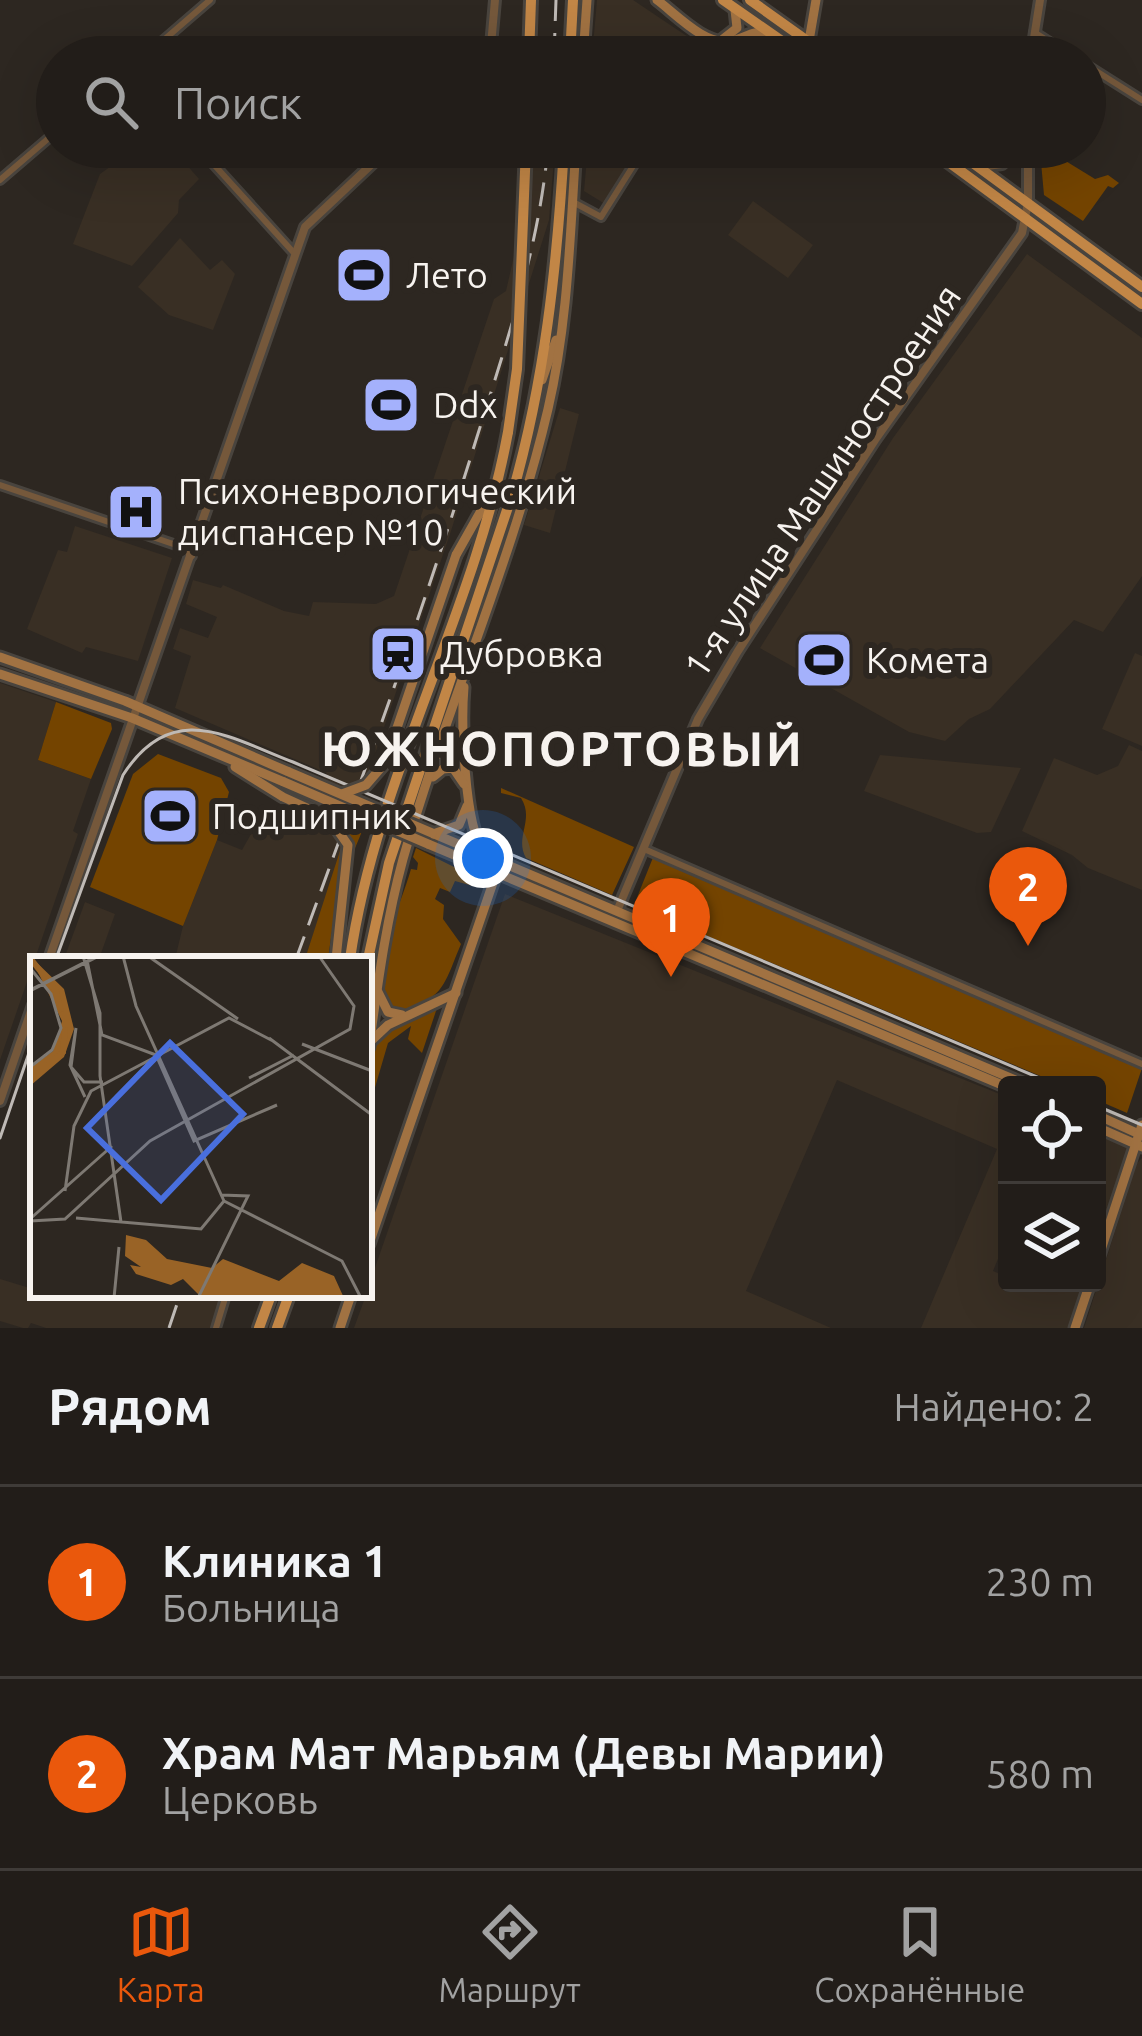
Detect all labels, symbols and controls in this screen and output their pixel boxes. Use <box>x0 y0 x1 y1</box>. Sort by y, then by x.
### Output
search box <box>36 36 1106 168</box>
icon: search <box>78 69 144 135</box>
text: Поиск <box>174 77 302 128</box>
sports icon: Лето <box>333 244 395 306</box>
place label: Лето <box>406 254 488 295</box>
street label: 1-я улица Машиностроения <box>675 277 968 685</box>
sports icon: Ddx <box>360 374 422 436</box>
place label: Ddx <box>433 384 498 425</box>
place label: Психоневрологический диспансер №10 <box>178 470 577 552</box>
hospital icon: Психоневрологический диспансер №10 <box>105 481 167 543</box>
station icon: Дубровка <box>367 623 429 685</box>
sports icon: Комета <box>793 629 855 691</box>
place label: Дубровка <box>440 633 604 674</box>
place label: Комета <box>866 639 989 680</box>
district label: ЮЖНОПОРТОВЫЙ <box>321 721 805 775</box>
sports icon: Подшипник <box>139 785 201 847</box>
place label: Подшипник <box>212 795 411 836</box>
your location <box>453 828 513 888</box>
pin: 2 <box>989 847 1067 946</box>
pin: 1 <box>632 878 710 977</box>
inset map <box>30 956 372 1298</box>
map controls <box>998 1076 1106 1292</box>
button: locate <box>998 1076 1106 1184</box>
button: layers <box>998 1184 1106 1292</box>
text: Рядом <box>48 1377 212 1435</box>
text: Найдено: 2 <box>894 1385 1094 1428</box>
text: Клиника 1 <box>162 1535 388 1586</box>
text: 1 <box>76 1560 98 1603</box>
text: 230 m <box>985 1560 1094 1603</box>
text: Больница <box>162 1586 340 1629</box>
text: Храм Мат Марьям (Девы Марии) <box>162 1727 886 1778</box>
text: 2 <box>76 1752 98 1795</box>
text: 580 m <box>985 1752 1094 1795</box>
text: Церковь <box>162 1778 318 1821</box>
tab: Карта <box>117 1899 205 2008</box>
tab: Маршрут <box>438 1899 581 2008</box>
tab: Сохранённые <box>814 1899 1025 2008</box>

